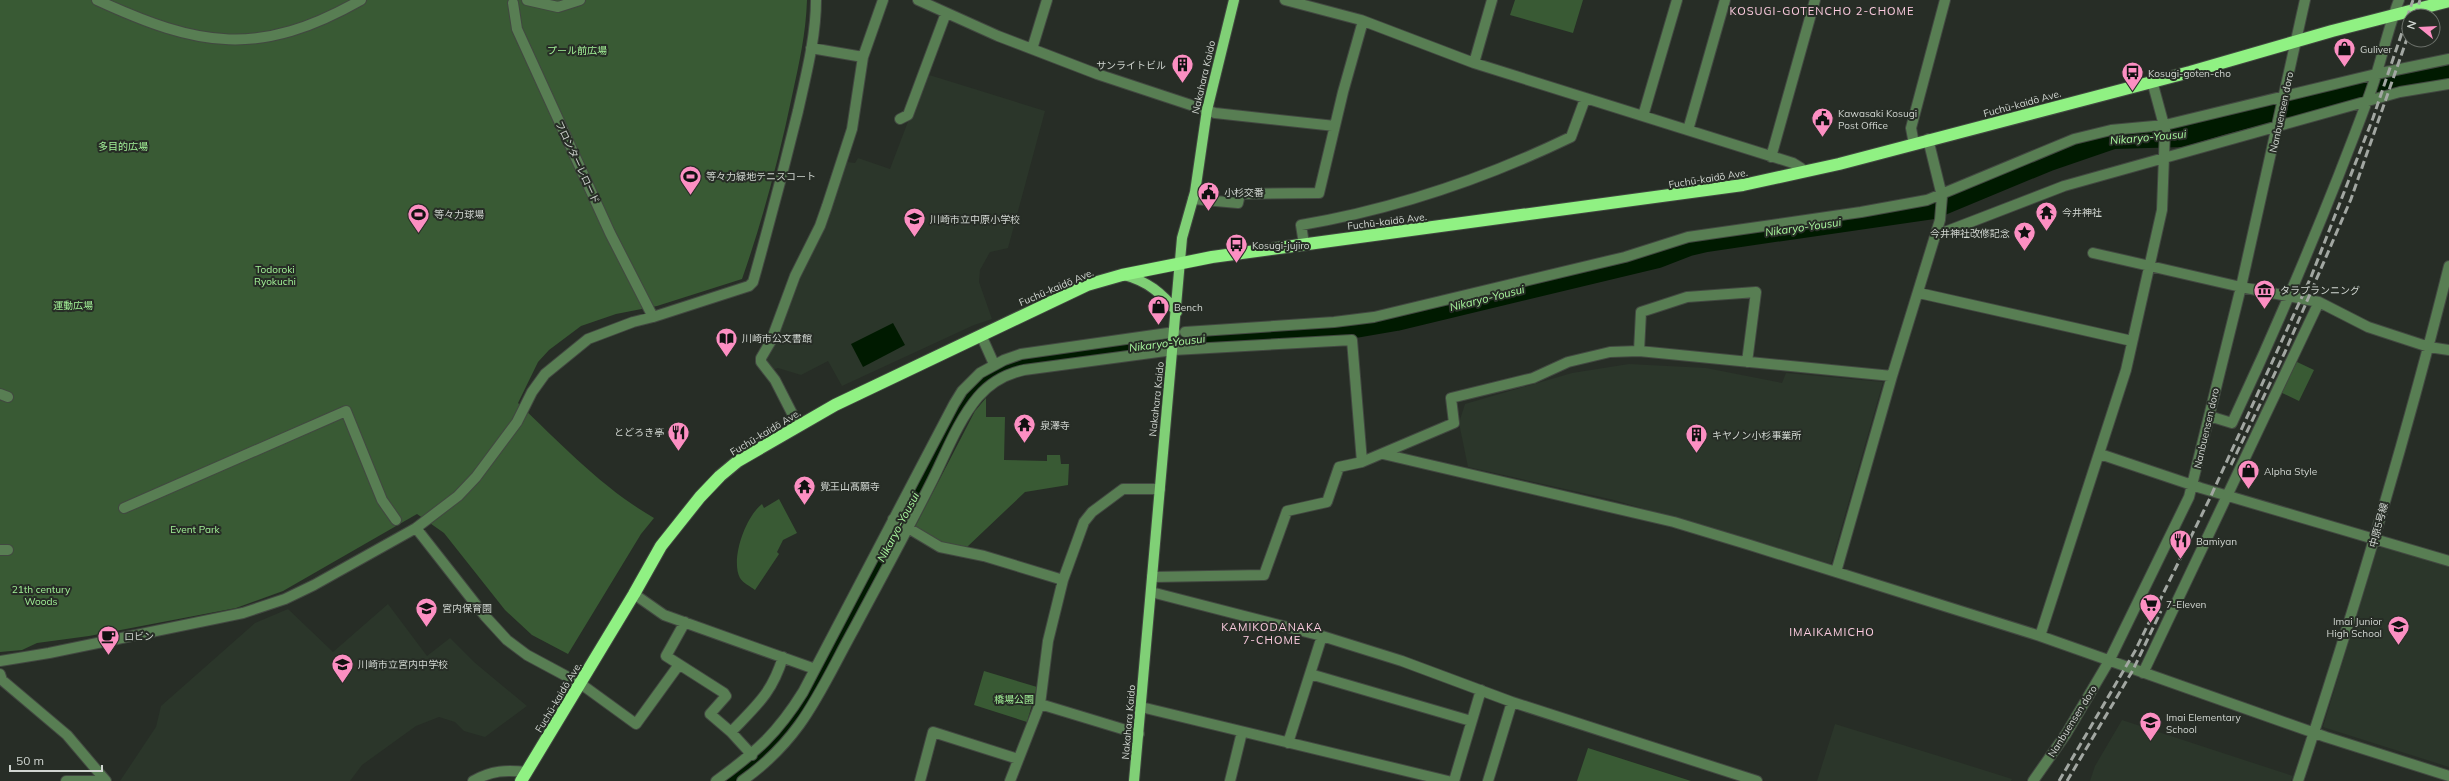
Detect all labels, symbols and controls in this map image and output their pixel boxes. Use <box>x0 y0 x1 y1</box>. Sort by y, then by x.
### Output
district label: KOSUGI-GOTENCHO 2-CHOME <box>1730 4 1914 18</box>
north arrow <box>2401 8 2441 48</box>
text: N <box>2404 19 2419 31</box>
shop icon: Guliver <box>2332 36 2358 69</box>
street label: Nakahara Kaido <box>1189 39 1218 115</box>
place label: Guliver <box>2360 43 2393 56</box>
park label: プール前広場 <box>547 44 607 57</box>
building icon: サンライトビル <box>1169 52 1195 85</box>
place label: サンライトビル <box>1096 59 1166 72</box>
bus stop icon: Kosugi-goten-cho <box>2120 60 2146 93</box>
place label: Kosugi-goten-cho <box>2148 67 2231 80</box>
street label: Nanbuensen doro <box>2267 70 2296 154</box>
street label: Fuchū-kaidō Ave. <box>1982 87 2062 120</box>
public building icon: Kawasaki Kosugi Post Office <box>1810 106 1836 139</box>
place label: Kawasaki Kosugi Post Office <box>1838 107 1917 132</box>
street label: フロンターレロード <box>553 119 602 206</box>
water label: Nikaryo-Yousui <box>2109 127 2187 147</box>
park label: 多目的広場 <box>98 140 148 153</box>
sports icon: 等々力緑地テニスコート <box>678 163 704 196</box>
street label: Fuchū-kaidō Ave. <box>1668 166 1749 191</box>
place label: 等々力緑地テニスコート <box>706 170 816 183</box>
public building icon: 小杉交番 <box>1196 179 1222 212</box>
place label: 小杉交番 <box>1224 186 1264 199</box>
temple icon: 今井神社 <box>2033 199 2059 232</box>
sports icon: 等々力球場 <box>406 201 432 234</box>
school or university icon: 川崎市立中原小学校 <box>901 206 927 239</box>
place label: 今井神社 <box>2062 206 2102 219</box>
place label: 等々力球場 <box>434 208 484 221</box>
street label: Fuchū-kaidō Ave. <box>1347 210 1428 233</box>
place label: 川崎市立中原小学校 <box>930 213 1020 226</box>
water label: Nikaryo-Yousui <box>1764 215 1842 239</box>
place icon: 今井神社改修記念 <box>2012 220 2038 253</box>
place label: 今井神社改修記念 <box>1930 227 2010 240</box>
bus stop icon: Kosugi-jujiro <box>1224 232 1250 265</box>
place label: Kosugi-jujiro <box>1252 239 1310 252</box>
park label: Todoroki Ryokuchi <box>254 263 296 288</box>
street label: Fuchū-kaidō Ave. <box>1017 266 1096 309</box>
museum icon: タラプランニング <box>2252 277 2278 310</box>
water label: Nikaryo-Yousui <box>1448 282 1526 314</box>
place label: タラプランニング <box>2280 284 2360 297</box>
shop icon: Bench <box>1146 294 1172 327</box>
park label: 運動広場 <box>53 299 93 312</box>
place label: Bench <box>1174 301 1203 314</box>
library icon: 川崎市公文書館 <box>714 325 740 358</box>
water label: Nikaryo-Yousui <box>1128 331 1206 355</box>
place label: 川崎市公文書館 <box>742 332 812 345</box>
street label: Nakahara Kaido <box>1146 361 1167 437</box>
street label: Nanbuensen doro <box>2191 386 2222 470</box>
street label: Fuchū-kaidō Ave. <box>728 406 803 459</box>
temple icon: 泉澤寺 <box>1012 412 1038 445</box>
restaurant icon: とどろき亭 <box>666 419 692 452</box>
place label: 泉澤寺 <box>1040 419 1070 432</box>
building icon: キヤノン小杉事業所 <box>1684 422 1710 455</box>
place label: とどろき亭 <box>614 426 664 439</box>
place label: キヤノン小杉事業所 <box>1712 429 1801 442</box>
shop icon: Alpha Style <box>2235 458 2261 491</box>
place label: Alpha Style <box>2264 465 2317 478</box>
temple icon: 覺王山髙願寺 <box>792 473 818 506</box>
place label: 覺王山髙願寺 <box>820 480 880 493</box>
water label: Nikaryo-Yousui <box>874 490 922 564</box>
street label: 中原5号線 <box>2366 501 2391 549</box>
park label: Event Park <box>170 523 221 536</box>
restaurant icon: Bamiyan <box>2168 528 2194 561</box>
place label: Bamiyan <box>2196 535 2237 548</box>
park label: 21th century Woods <box>12 583 71 608</box>
supermarket icon: 7-Eleven <box>2137 591 2163 624</box>
school or university icon: 宮内保育園 <box>414 595 440 628</box>
place label: 7-Eleven <box>2166 598 2207 611</box>
place label: 宮内保育園 <box>442 602 492 615</box>
school or university icon: Imai Junior High School <box>2385 614 2411 647</box>
place label: Imai Junior High School <box>2327 615 2382 640</box>
district label: KAMIKODANAKA 7-CHOME <box>1221 620 1323 647</box>
cafe icon: ロビン <box>96 623 122 656</box>
district label: IMAIKAMICHO <box>1789 625 1875 639</box>
place label: ロビン <box>124 630 154 643</box>
school or university icon: 川崎市立宮内中学校 <box>330 651 356 684</box>
place label: 川崎市立宮内中学校 <box>358 658 448 671</box>
street label: Fuchū-kaidō Ave. <box>532 660 585 735</box>
street label: Nanbuensen doro <box>2045 683 2100 760</box>
street label: Nakahara Kaido <box>1119 684 1138 760</box>
park label: 橋場公園 <box>994 693 1034 706</box>
school or university icon: Imai Elementary School <box>2137 710 2163 743</box>
place label: Imai Elementary School <box>2166 711 2242 736</box>
scale bar <box>10 747 102 773</box>
text: 50 m <box>16 753 44 768</box>

